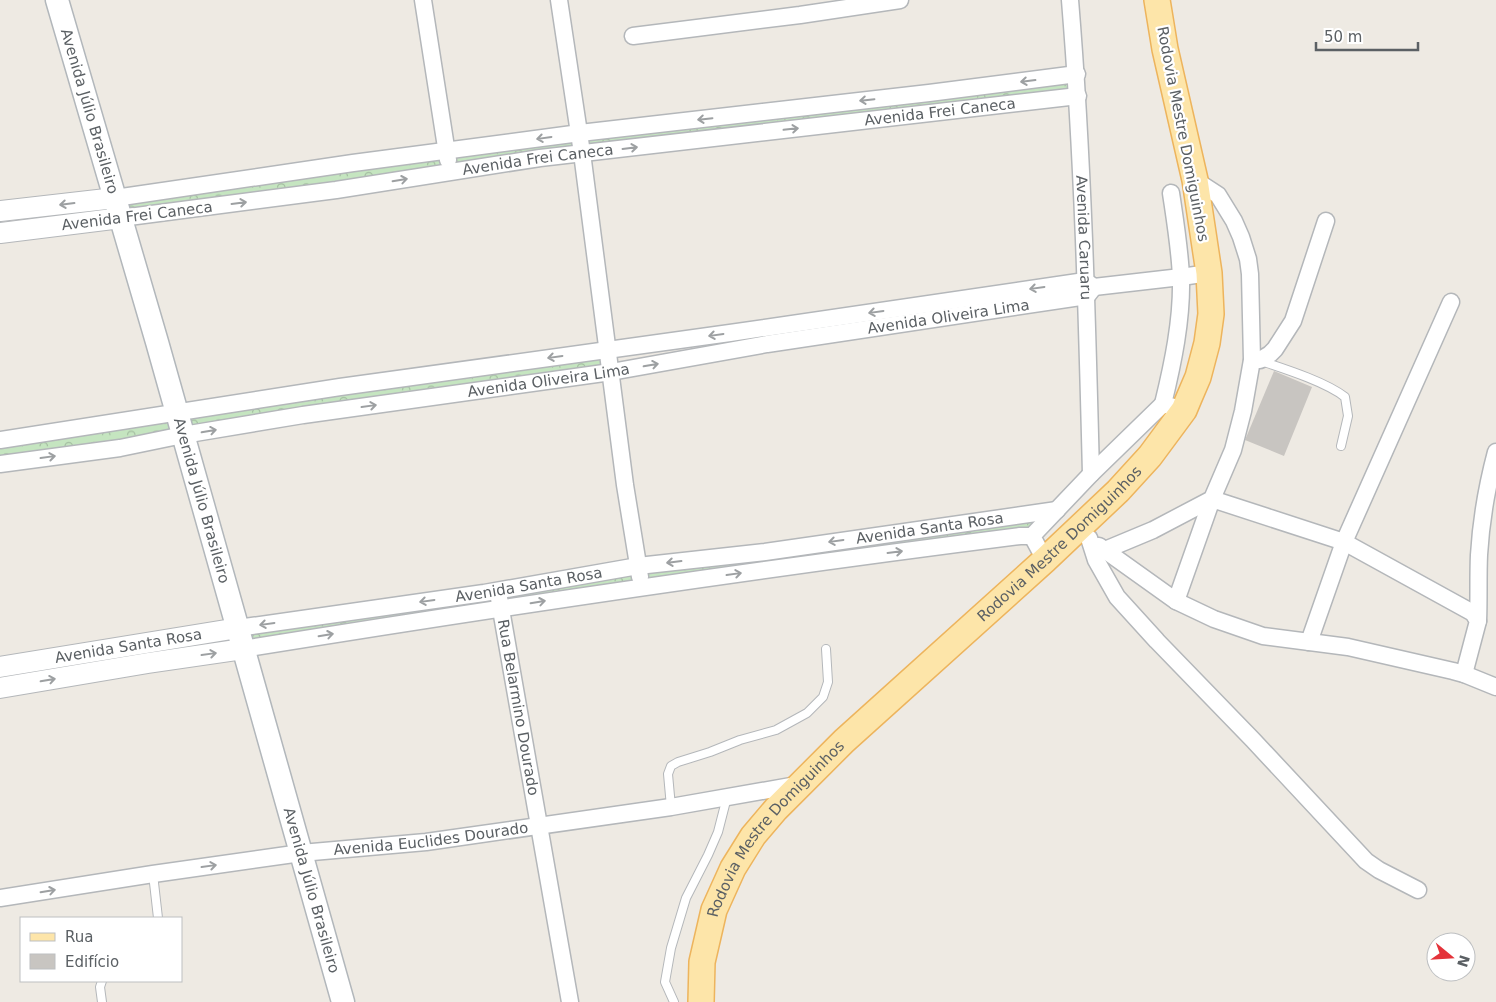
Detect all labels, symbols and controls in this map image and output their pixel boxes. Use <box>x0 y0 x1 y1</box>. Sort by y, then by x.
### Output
scale bar <box>1316 20 1418 52</box>
street label: Rodovia Mestre Domiguinhos <box>1153 25 1213 243</box>
street label: Avenida Júlio Brasileiro <box>57 27 122 196</box>
text: 50 m <box>1324 28 1362 46</box>
one-way arrow <box>1021 76 1037 86</box>
street label: Avenida Frei Caneca <box>863 94 1017 130</box>
one-way arrow <box>859 95 875 105</box>
one-way arrow <box>698 114 714 124</box>
one-way arrow <box>783 124 799 134</box>
one-way arrow <box>536 133 552 143</box>
street label: Avenida Frei Caneca <box>461 141 614 179</box>
one-way arrow <box>622 143 638 153</box>
one-way arrow <box>391 175 407 185</box>
street label: Avenida Caruaru <box>1072 175 1095 300</box>
one-way arrow <box>231 197 247 207</box>
street label: Avenida Frei Caneca <box>60 198 214 234</box>
one-way arrow <box>59 199 75 209</box>
one-way arrow <box>1030 283 1046 293</box>
street label: Avenida Oliveira Lima <box>866 296 1031 338</box>
one-way arrow <box>869 307 885 317</box>
one-way arrow <box>708 330 724 340</box>
one-way arrow <box>547 352 563 362</box>
one-way arrow <box>643 359 659 369</box>
street label: Avenida Oliveira Lima <box>466 360 631 401</box>
one-way arrow <box>361 400 377 410</box>
street label: Avenida Júlio Brasileiro <box>170 416 234 585</box>
one-way arrow <box>200 425 216 435</box>
one-way arrow <box>40 452 56 462</box>
street label: Rodovia Mestre Domiguinhos <box>974 462 1146 626</box>
street label: Avenida Santa Rosa <box>855 509 1005 548</box>
one-way arrow <box>828 537 844 547</box>
one-way arrow <box>887 547 903 557</box>
one-way arrow <box>667 557 683 567</box>
street label: Avenida Santa Rosa <box>454 563 604 606</box>
one-way arrow <box>726 569 742 579</box>
one-way arrow <box>420 596 436 606</box>
one-way arrow <box>530 597 546 607</box>
street label: Rua Belarmino Dourado <box>494 618 543 797</box>
one-way arrow <box>259 619 275 629</box>
street label: Avenida Santa Rosa <box>53 625 203 667</box>
one-way arrow <box>318 630 334 640</box>
one-way arrow <box>200 649 216 659</box>
one-way arrow <box>40 674 56 684</box>
street label: Rodovia Mestre Domiguinhos <box>704 737 848 919</box>
street label: Avenida Júlio Brasileiro <box>280 805 343 975</box>
street label: Avenida Euclides Dourado <box>333 818 529 859</box>
one-way arrow <box>200 861 216 871</box>
one-way arrow <box>40 885 56 895</box>
legend <box>20 917 182 982</box>
text: Rua <box>65 928 93 946</box>
north arrow <box>1426 932 1476 982</box>
text: Edifício <box>65 953 119 971</box>
text: N <box>1454 953 1473 969</box>

